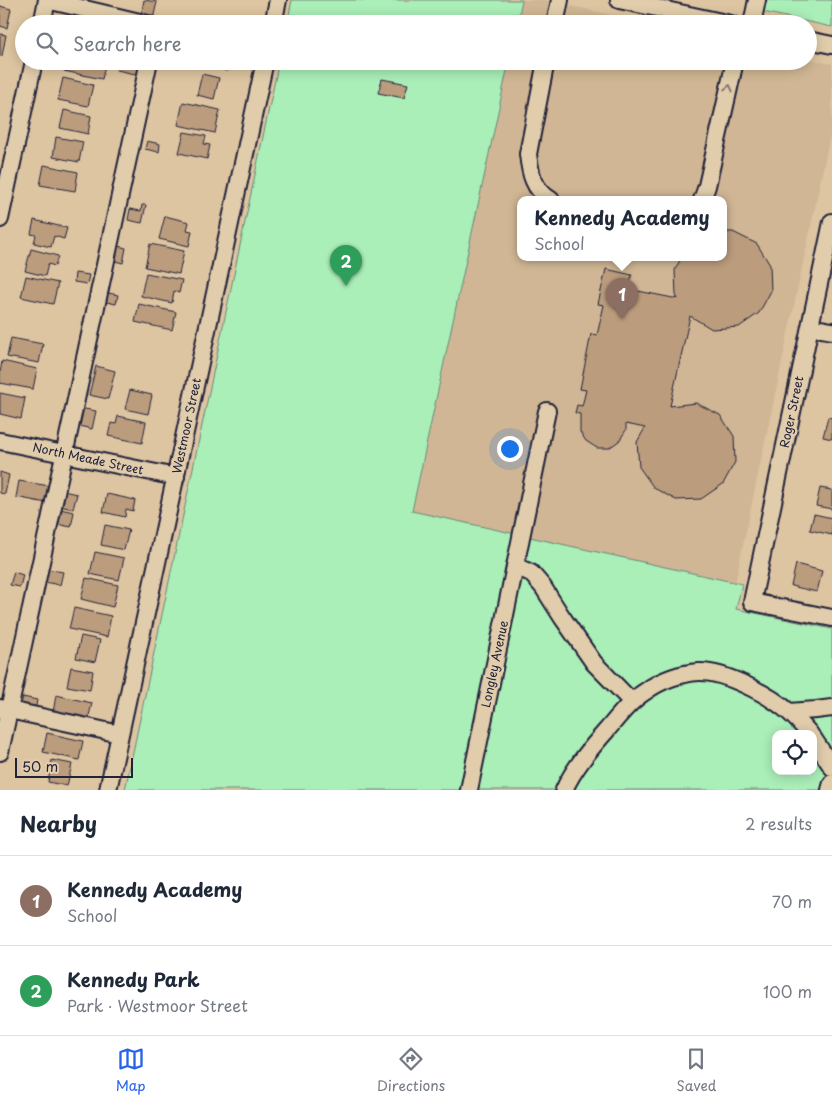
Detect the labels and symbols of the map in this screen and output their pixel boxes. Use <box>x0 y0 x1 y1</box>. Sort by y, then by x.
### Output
one-way arrow <box>723 84 734 93</box>
pin: 2 <box>330 245 362 286</box>
pin: 1 <box>606 278 638 319</box>
street label: Roger Street <box>775 374 807 449</box>
street label: Westmoor Street <box>167 376 205 475</box>
your location <box>497 436 523 462</box>
street label: North Meade Street <box>31 438 145 479</box>
street label: Longley Avenue <box>476 618 512 709</box>
scale bar <box>15 755 132 778</box>

